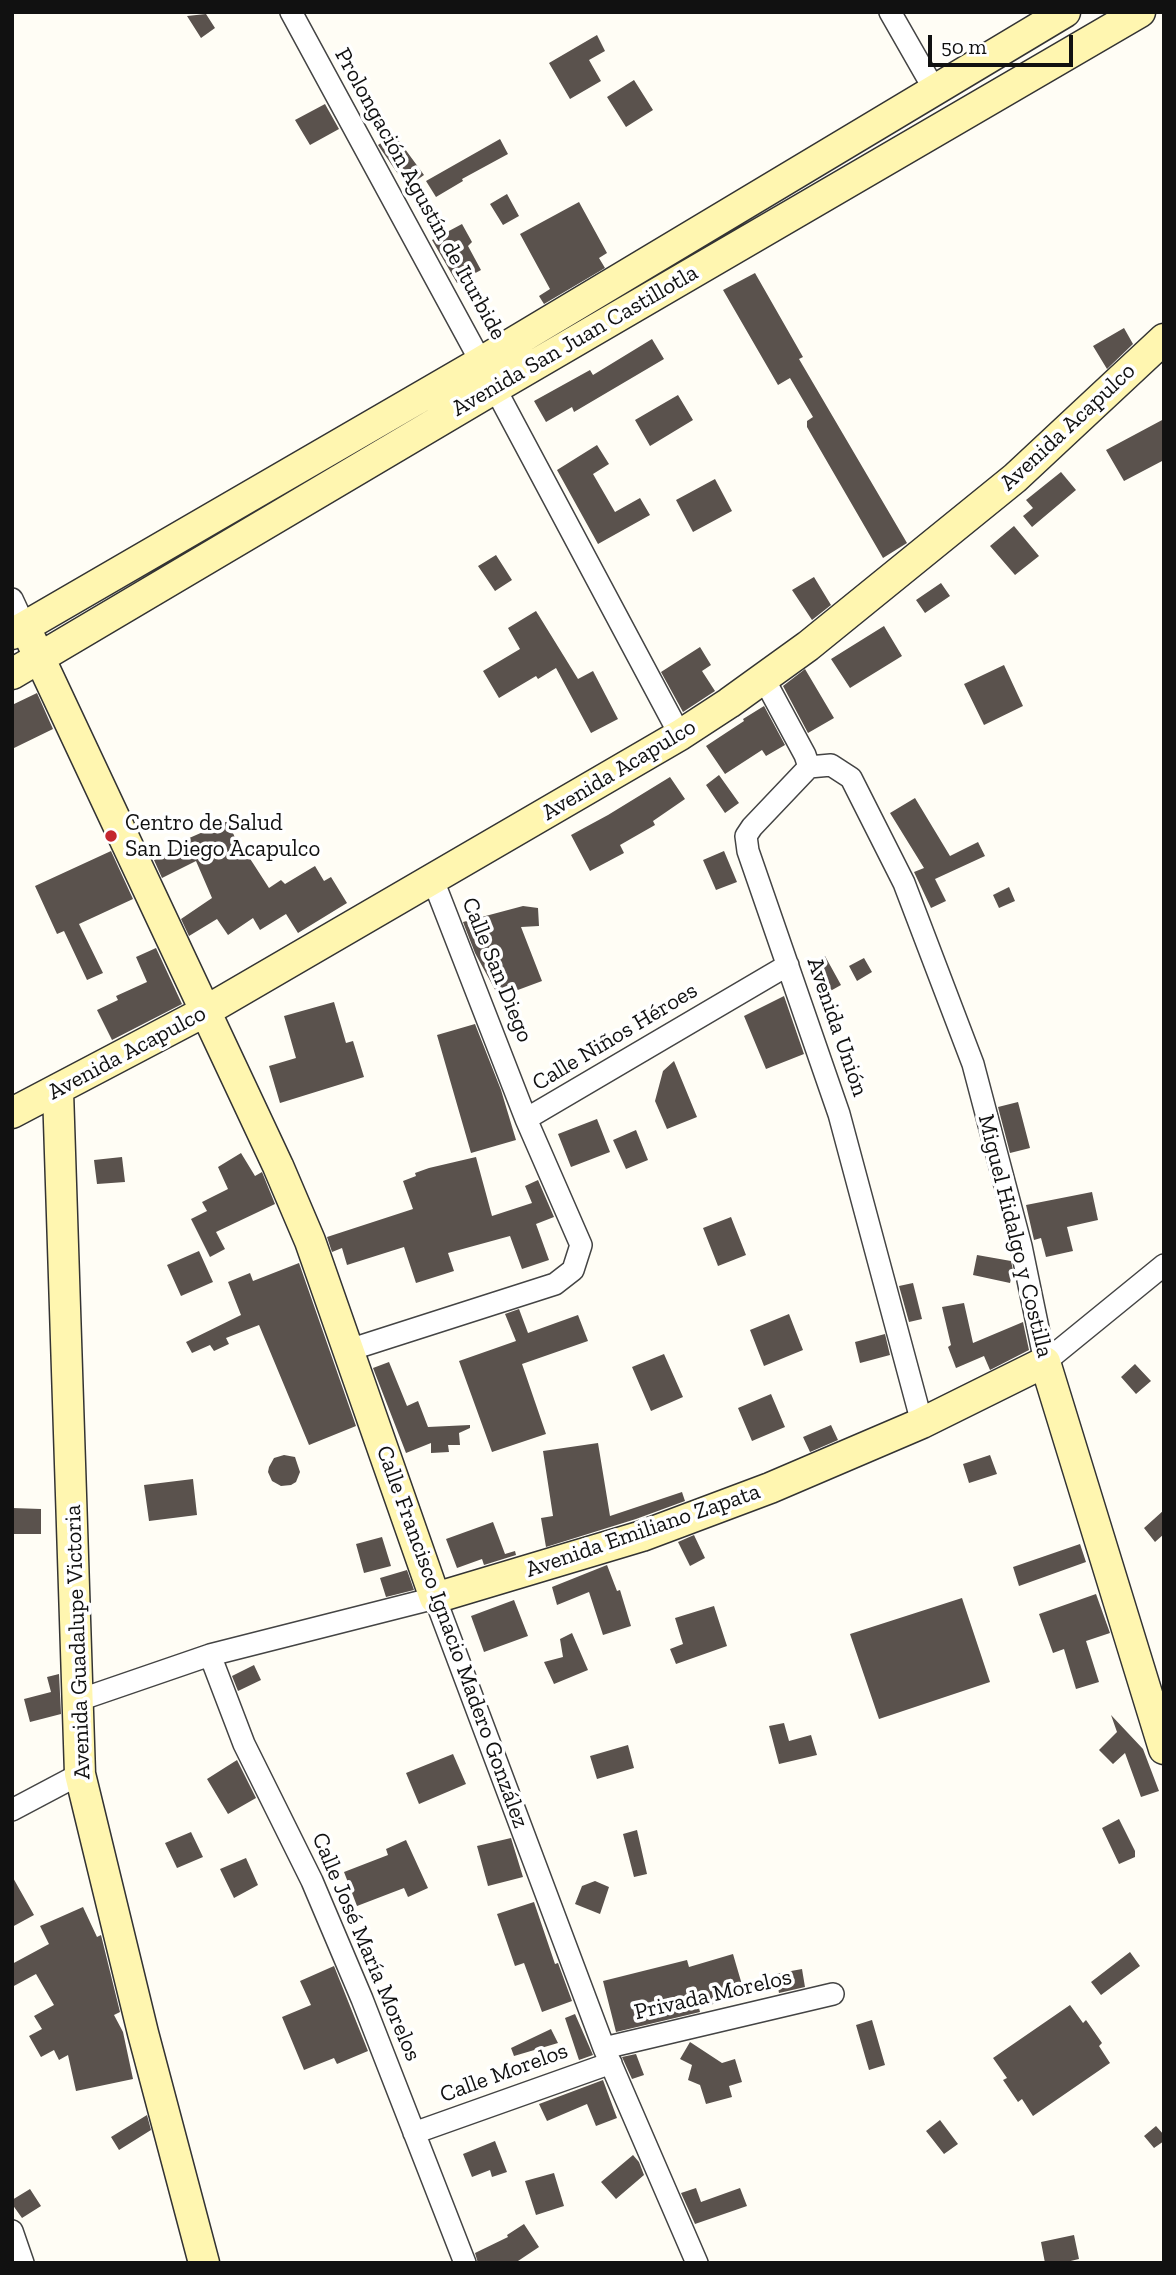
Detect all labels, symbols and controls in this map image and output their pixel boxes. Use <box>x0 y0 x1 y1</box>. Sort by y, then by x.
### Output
scale bar <box>931 21 1076 65</box>
text: 50 m <box>941 34 987 59</box>
street label: Prolongación Agustín de Iturbide <box>328 43 512 345</box>
street label: Avenida San Juan Castillotla <box>447 259 703 423</box>
street label: Avenida Acapulco <box>995 357 1141 497</box>
street label: Avenida Acapulco <box>537 713 701 827</box>
place label: Centro de Salud San Diego Acapulco <box>125 809 320 863</box>
marker: Centro de Salud San Diego Acapulco <box>103 828 119 844</box>
street label: Calle San Diego <box>455 893 539 1047</box>
street label: Avenida Unión <box>800 954 874 1100</box>
street label: Calle Niños Héroes <box>528 977 702 1097</box>
street label: Avenida Acapulco <box>43 1000 211 1106</box>
street label: Miguel Hidalgo y Costilla <box>971 1112 1059 1360</box>
street label: Calle Francisco Ignacio Madero González <box>370 1442 534 1832</box>
street label: Avenida Emiliano Zapata <box>522 1478 764 1584</box>
street label: Avenida Guadalupe Victoria <box>59 1504 97 1780</box>
street label: Calle José María Morelos <box>305 1829 427 2065</box>
street label: Privada Morelos <box>632 1963 794 2027</box>
street label: Calle Morelos <box>436 2037 572 2109</box>

